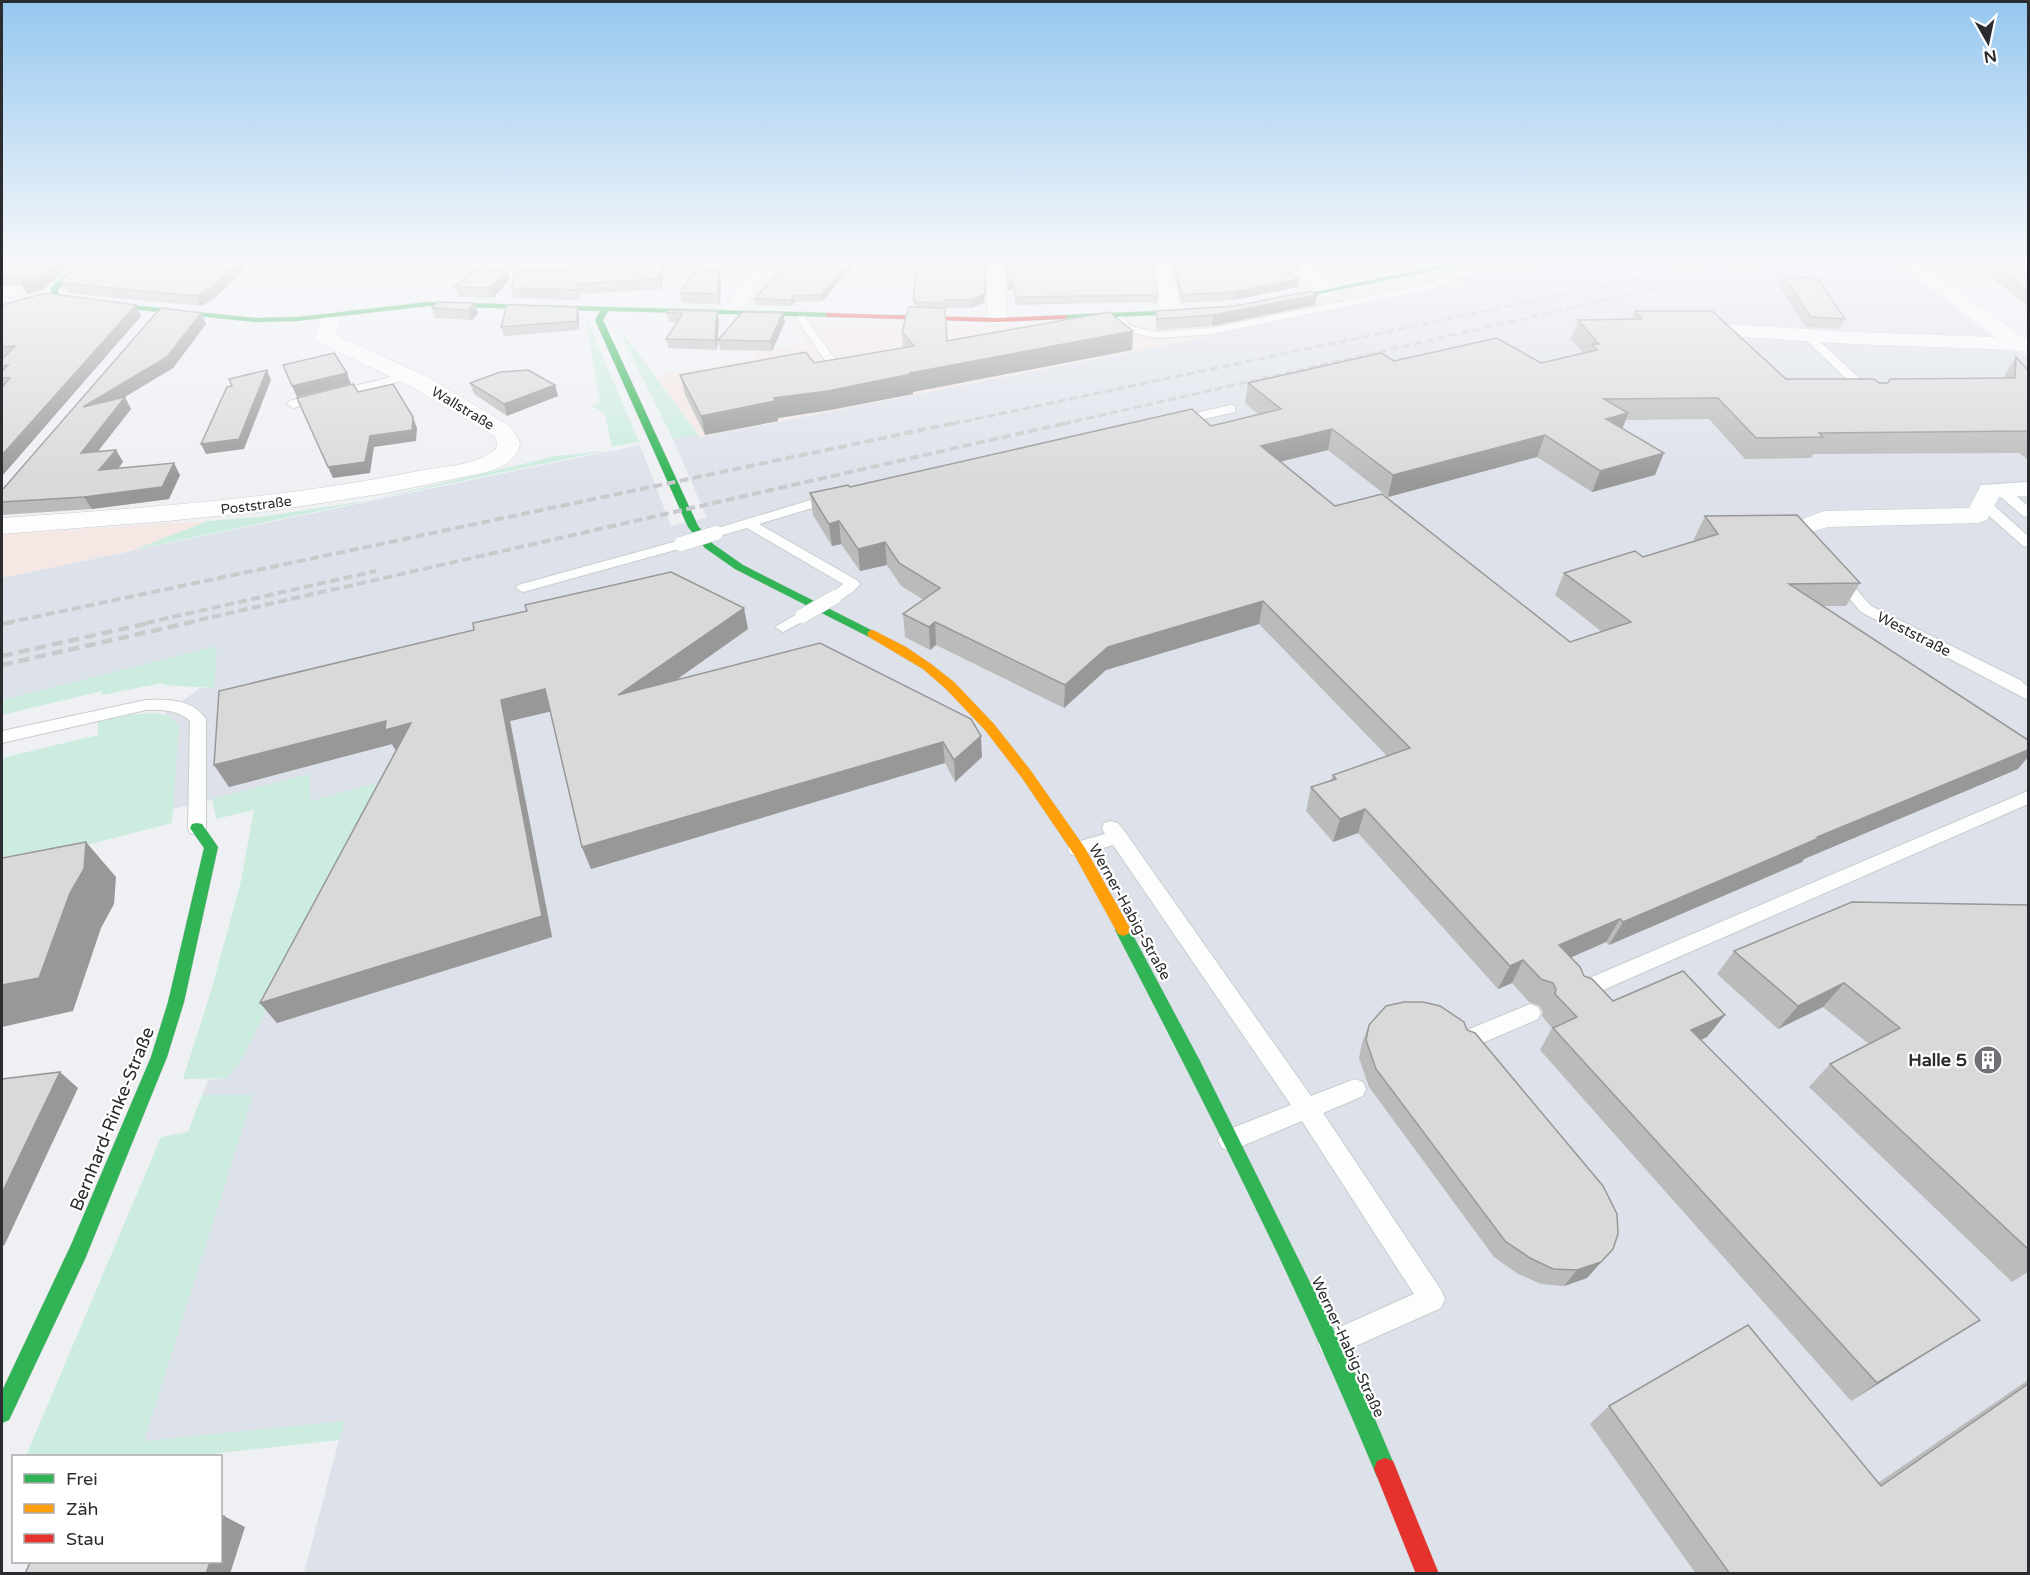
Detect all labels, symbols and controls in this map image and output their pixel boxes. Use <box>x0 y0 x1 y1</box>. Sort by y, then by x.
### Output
north arrow <box>1958 12 2018 72</box>
text: N <box>1982 45 1998 67</box>
street label: Wallstraße <box>428 383 497 434</box>
street label: Poststraße <box>220 493 293 518</box>
street label: Weststraße <box>1874 608 1954 660</box>
street label: Werner-Habig-Straße <box>1085 841 1175 983</box>
street label: Bernhard-Rinke-Straße <box>65 1024 159 1214</box>
building icon: Halle 5 <box>1972 1044 2004 1076</box>
place label: Halle 5 <box>1908 1049 1967 1071</box>
street label: Werner-Habig-Straße <box>1308 1274 1388 1420</box>
legend <box>12 1455 222 1563</box>
text: Frei <box>66 1468 98 1490</box>
text: Zäh <box>66 1498 99 1520</box>
text: Stau <box>66 1528 105 1550</box>

